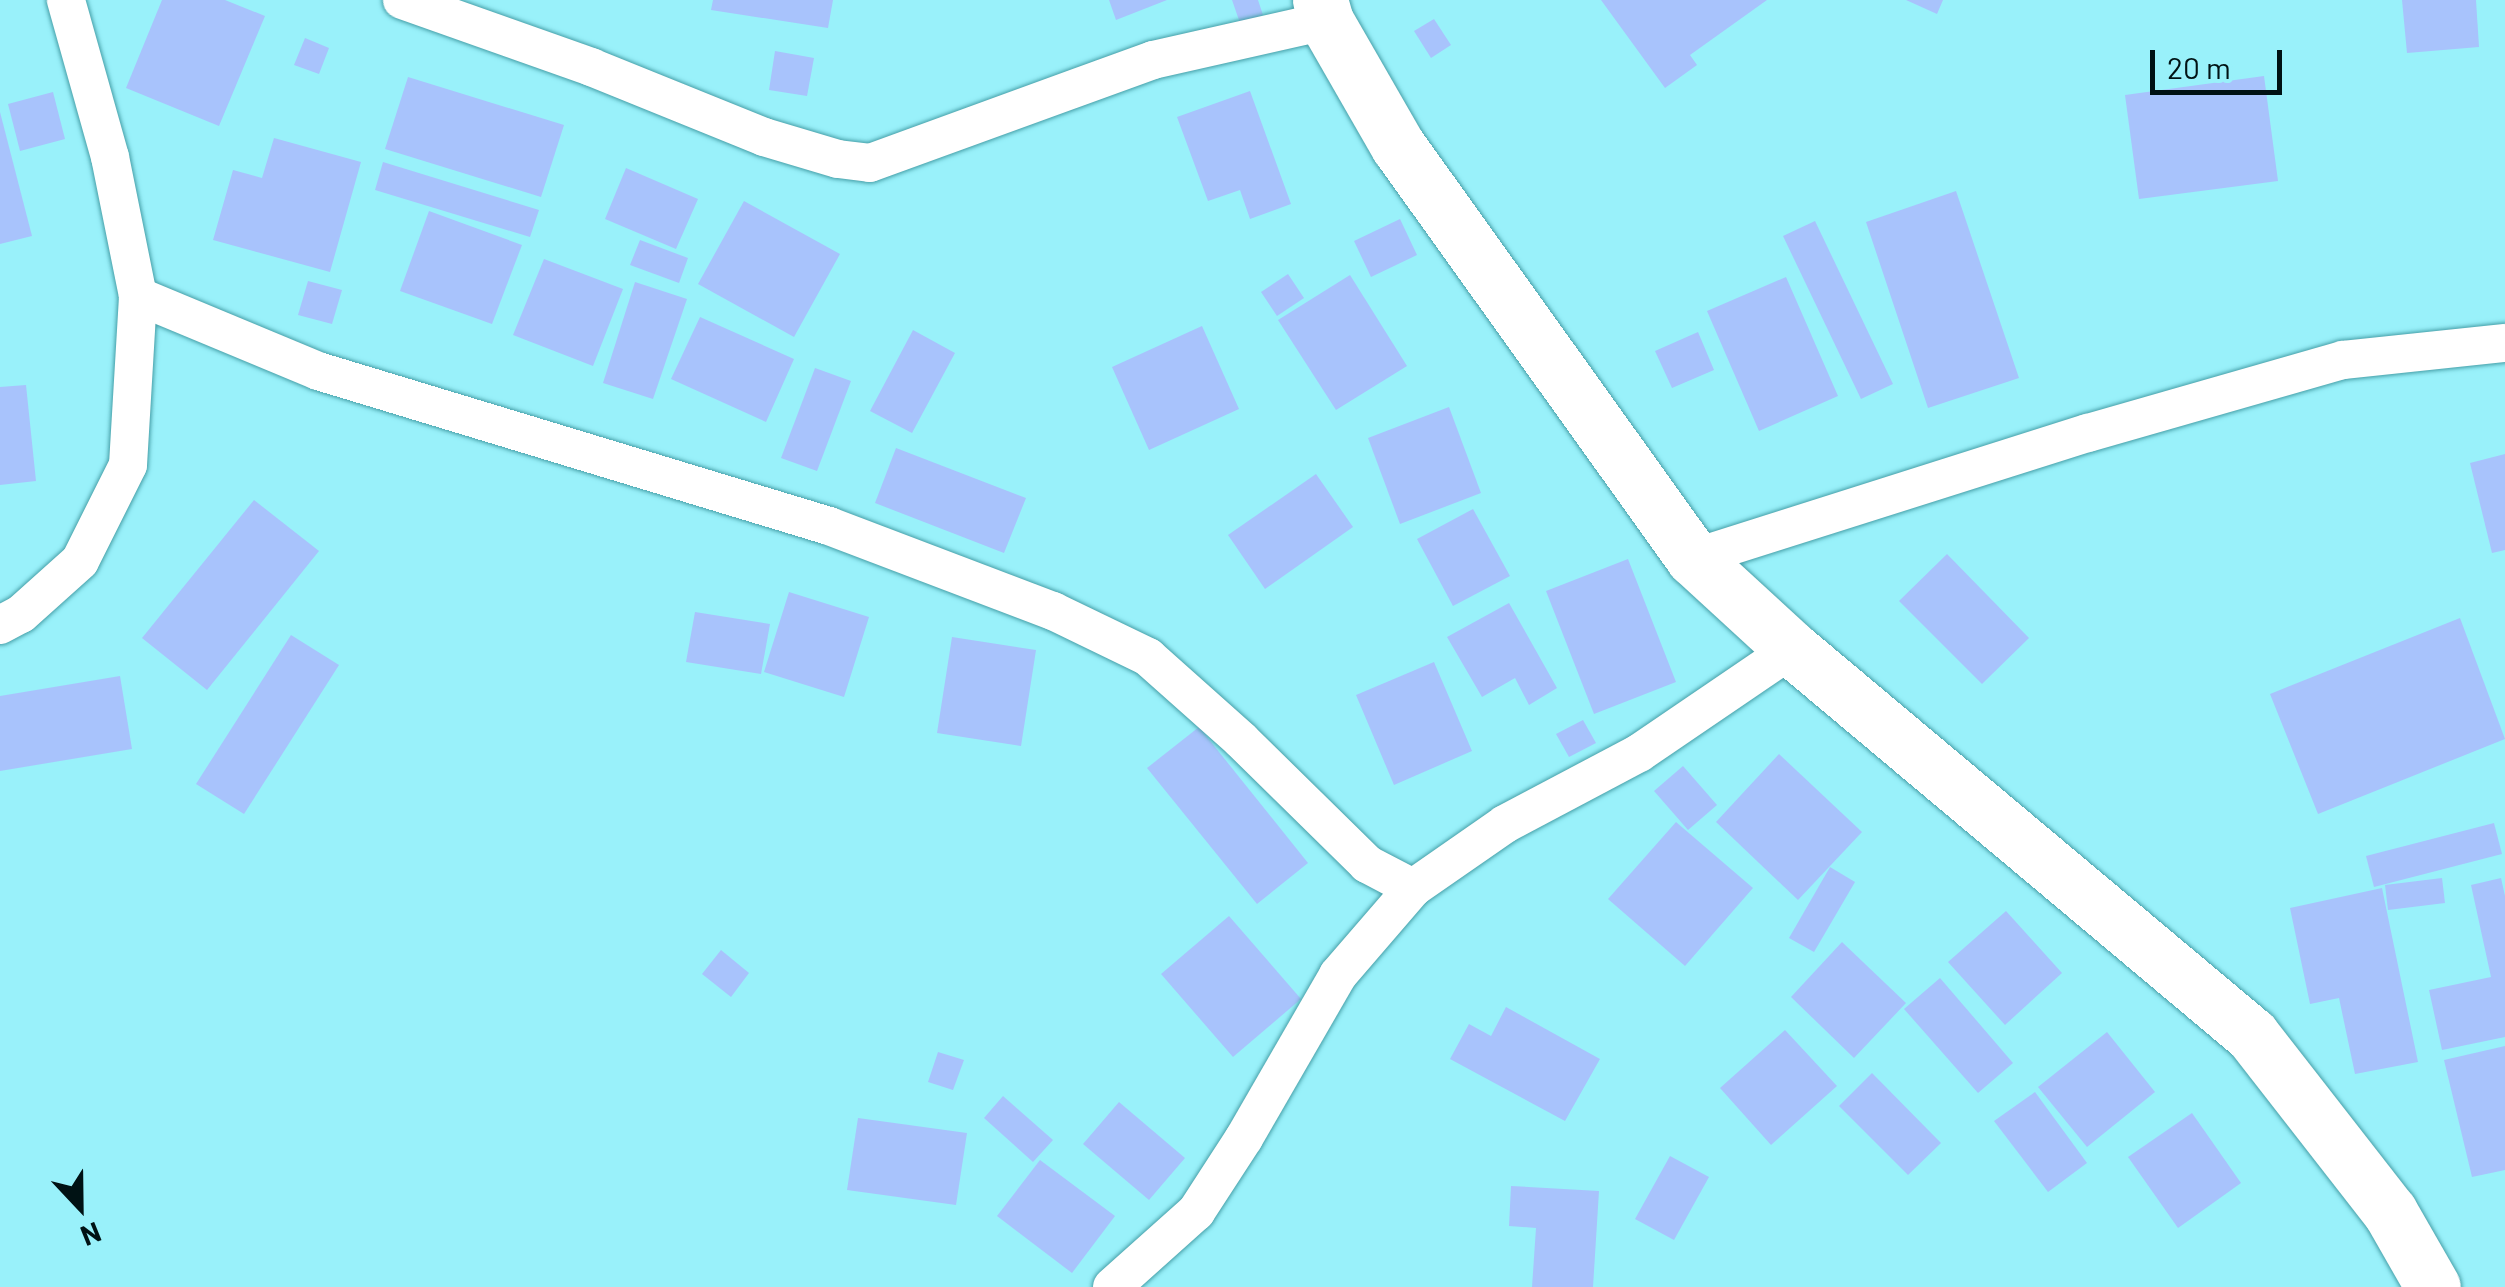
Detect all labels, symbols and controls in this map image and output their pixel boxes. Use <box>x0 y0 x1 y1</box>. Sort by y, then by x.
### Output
scale bar <box>2155 30 2288 92</box>
text: 20 m <box>2167 49 2231 85</box>
north arrow <box>30 1157 130 1257</box>
text: N <box>76 1216 106 1254</box>

